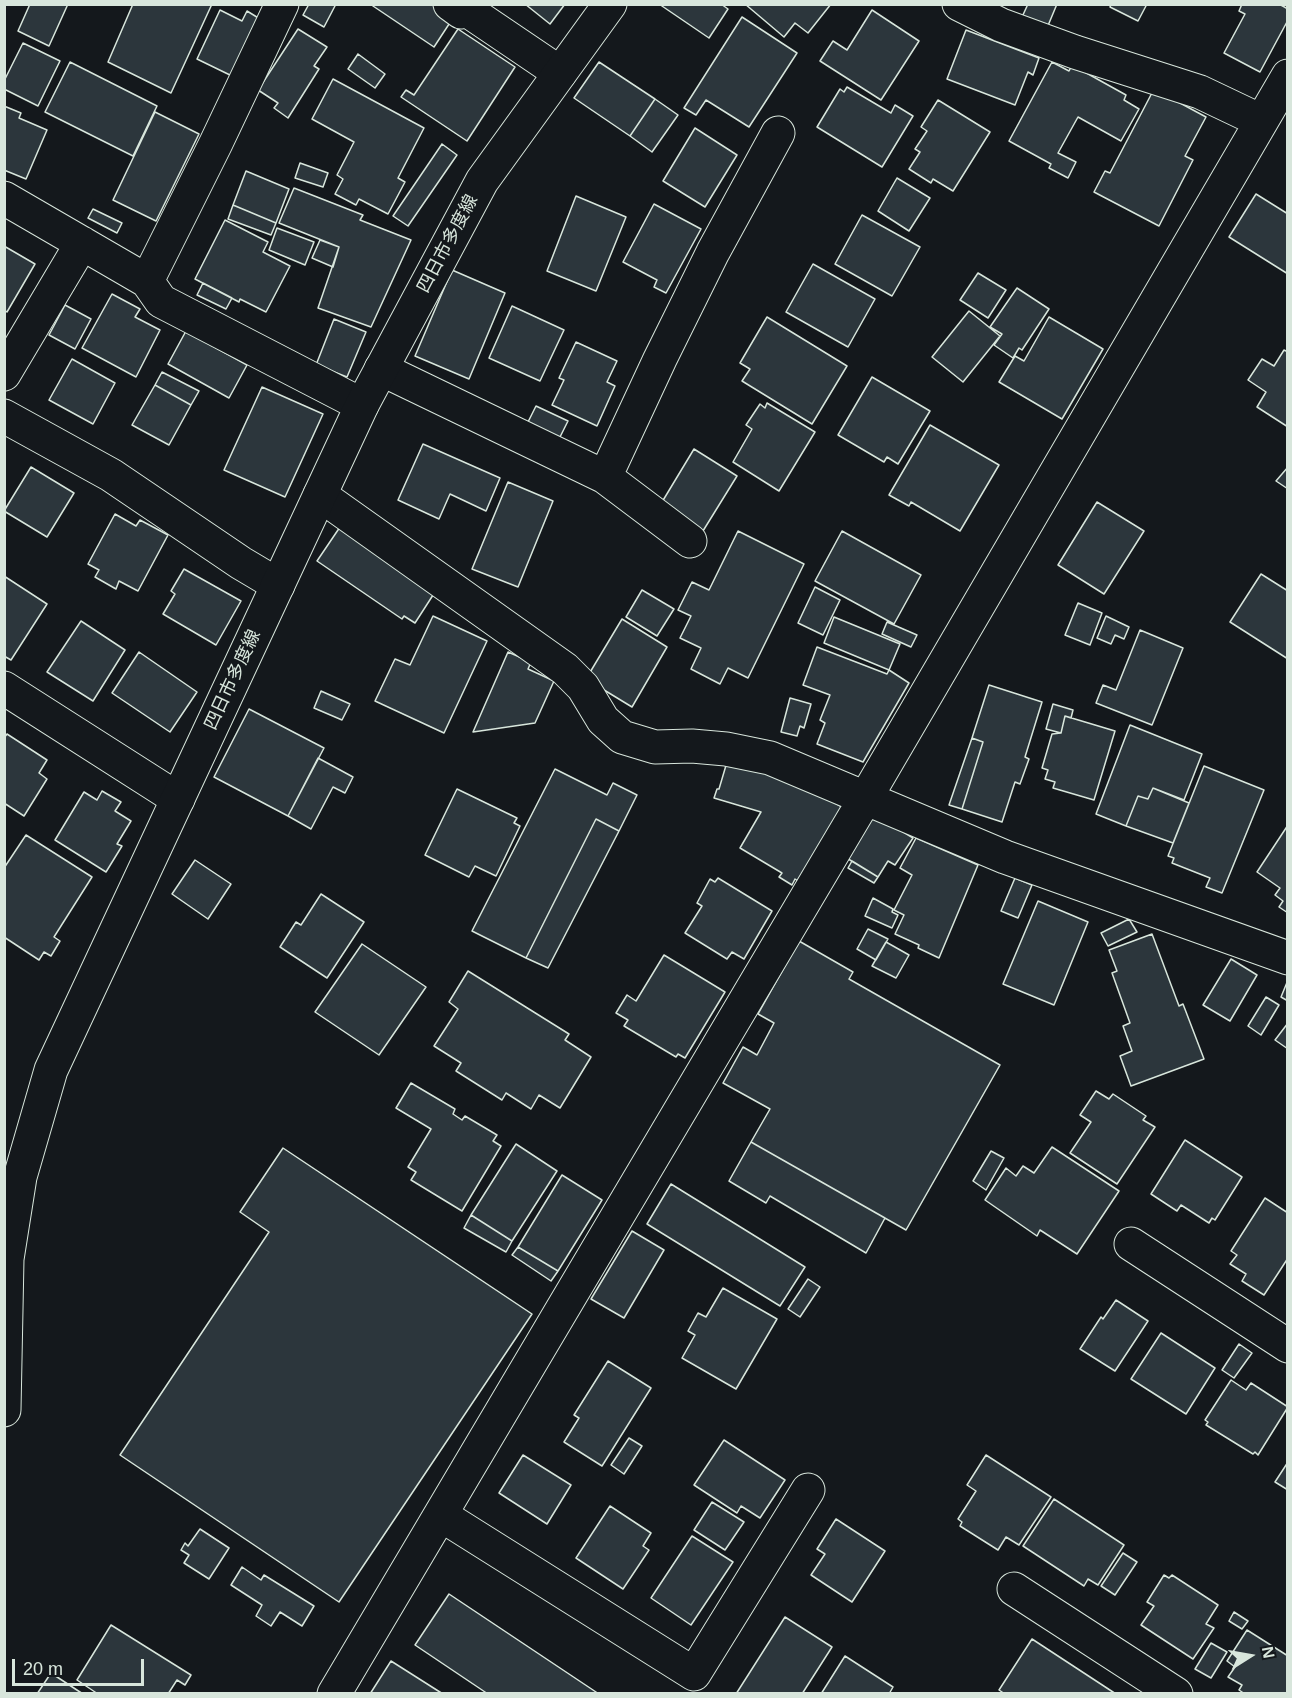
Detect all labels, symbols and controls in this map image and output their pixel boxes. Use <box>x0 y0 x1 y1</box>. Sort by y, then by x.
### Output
street label: 四日市多度線 <box>413 191 483 297</box>
street label: 四日市多度線 <box>200 626 266 734</box>
north arrow <box>1220 1626 1280 1686</box>
text: N <box>1259 1645 1278 1660</box>
scale bar <box>15 1647 147 1685</box>
text: 20 m <box>23 1659 63 1679</box>

